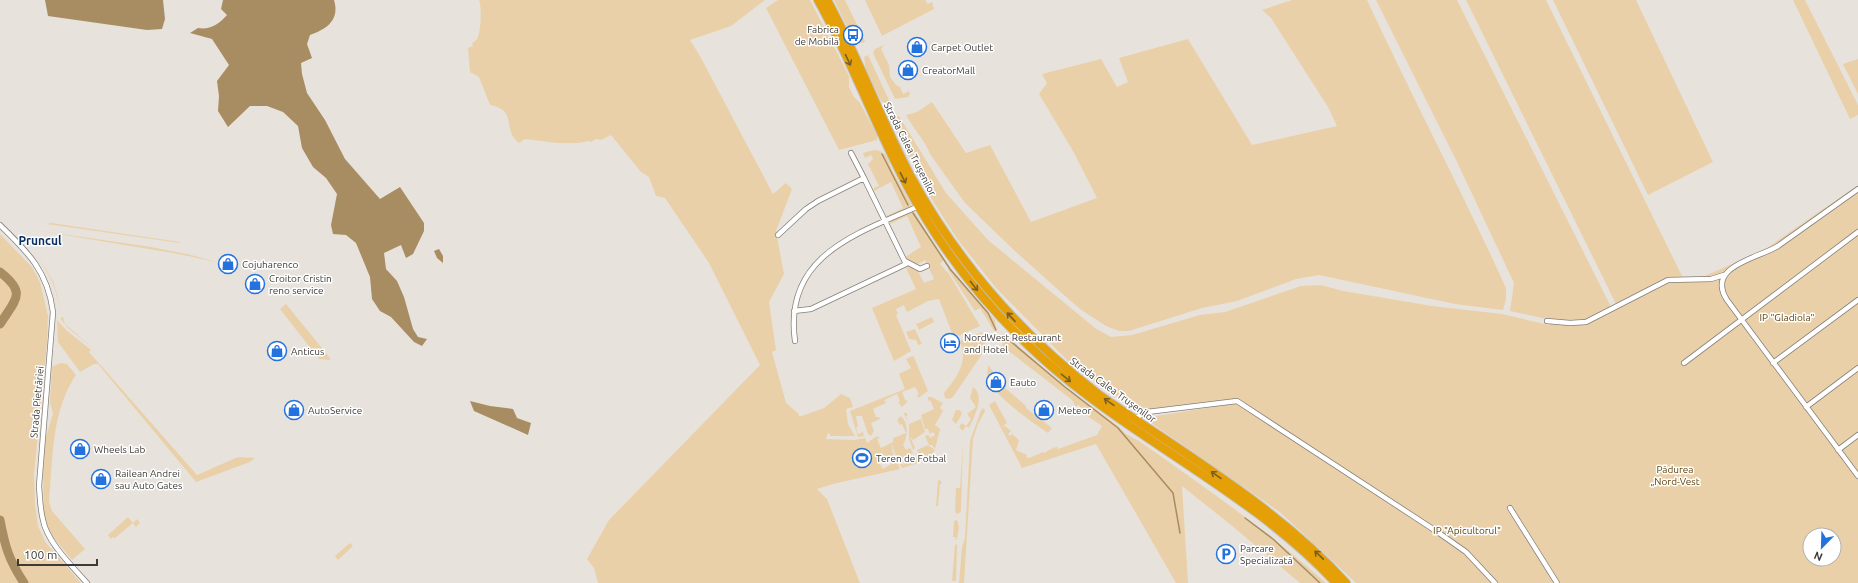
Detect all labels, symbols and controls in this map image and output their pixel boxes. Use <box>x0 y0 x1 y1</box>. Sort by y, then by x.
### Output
place label: Fabrica de Mobilă <box>795 24 839 47</box>
bus stop icon: Fabrica de Mobilă <box>842 24 864 46</box>
shop icon: Carpet Outlet <box>906 36 928 58</box>
place label: Carpet Outlet <box>931 42 993 53</box>
one-way arrow <box>845 54 852 66</box>
shop icon: CreatorMall <box>897 59 919 81</box>
place label: CreatorMall <box>922 65 976 76</box>
street label: Strada Calea Trușenilor <box>882 101 938 198</box>
one-way arrow <box>900 171 907 183</box>
district label: Pruncul <box>18 234 62 247</box>
shop icon: Cojuharenco <box>217 253 239 275</box>
place label: Cojuharenco <box>242 259 299 270</box>
shop icon: Croitor Cristin reno service <box>244 273 266 295</box>
place label: Croitor Cristin reno service <box>269 273 332 296</box>
one-way arrow <box>970 281 978 292</box>
one-way arrow <box>1007 312 1016 322</box>
park label: IP "Gladiola" <box>1760 312 1814 323</box>
hotel icon: NordWest Restaurant and Hotel <box>939 332 961 354</box>
place label: NordWest Restaurant and Hotel <box>964 332 1061 355</box>
shop icon: Anticus <box>266 340 288 362</box>
place label: Anticus <box>291 346 324 357</box>
street label: Strada Calea Trușenilor <box>1068 355 1158 425</box>
street label: Strada Pietrăriei <box>28 365 46 439</box>
shop icon: Eauto <box>985 371 1007 393</box>
one-way arrow <box>1060 374 1071 383</box>
place label: Eauto <box>1010 377 1036 388</box>
one-way arrow <box>1104 398 1115 406</box>
shop icon: AutoService <box>283 399 305 421</box>
shop icon: Meteor <box>1033 399 1055 421</box>
place label: AutoService <box>308 405 362 416</box>
place label: Meteor <box>1058 405 1091 416</box>
shop icon: Wheels Lab <box>69 438 91 460</box>
place label: Wheels Lab <box>94 444 145 455</box>
sports icon: Teren de Fotbal <box>851 447 873 469</box>
place label: Teren de Fotbal <box>876 453 947 464</box>
park label: Pădurea „Nord-Vest <box>1650 464 1700 487</box>
shop icon: Railean Andrei sau Auto Gates <box>90 468 112 490</box>
place label: Railean Andrei sau Auto Gates <box>115 468 182 491</box>
one-way arrow <box>1211 471 1222 479</box>
park label: IP "Apicultorul" <box>1433 525 1501 536</box>
north arrow <box>1802 527 1842 567</box>
scale bar <box>18 541 97 567</box>
parking icon: Parcare Specializată <box>1215 543 1237 565</box>
place label: Parcare Specializată <box>1240 543 1293 566</box>
text: 100 m <box>24 548 57 561</box>
text: N <box>1812 549 1824 563</box>
one-way arrow <box>1314 550 1324 560</box>

